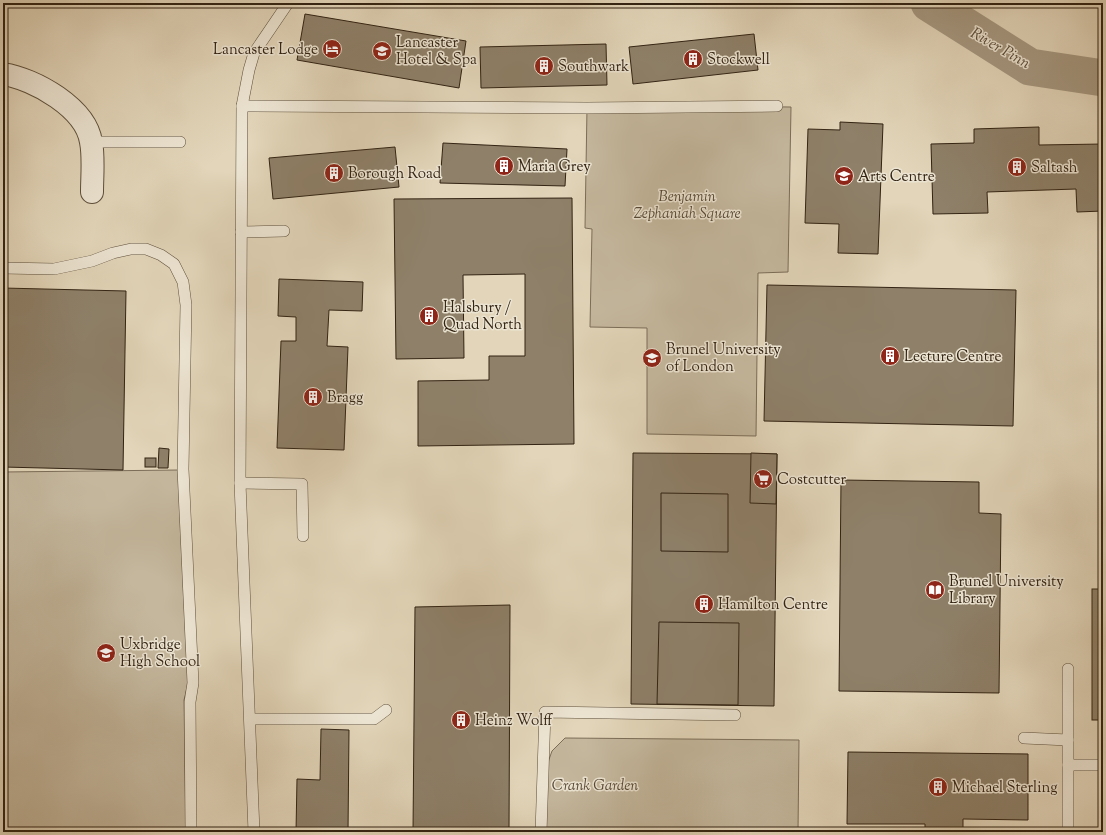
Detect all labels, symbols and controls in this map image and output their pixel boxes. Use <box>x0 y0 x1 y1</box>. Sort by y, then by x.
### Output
water label: River Pinn <box>966 23 1034 76</box>
place label: Lancaster Hotel & Spa <box>396 33 477 71</box>
hotel icon: Lancaster Lodge <box>321 38 343 60</box>
place label: Lancaster Lodge <box>213 40 318 61</box>
school or university icon: Lancaster Hotel & Spa <box>371 40 393 62</box>
building icon: Stockwell <box>682 48 704 70</box>
place label: Stockwell <box>707 50 770 71</box>
building icon: Southwark <box>533 55 555 77</box>
place label: Southwark <box>558 57 629 78</box>
building icon: Maria Grey <box>493 155 515 177</box>
building icon: Saltash <box>1006 156 1028 178</box>
place label: Maria Grey <box>518 157 591 178</box>
place label: Saltash <box>1031 158 1078 179</box>
building icon: Borough Road <box>323 162 345 184</box>
place label: Borough Road <box>348 164 442 185</box>
school or university icon: Arts Centre <box>833 165 855 187</box>
place label: Arts Centre <box>858 167 935 188</box>
park label: Benjamin Zephaniah Square <box>634 187 740 225</box>
place label: Halsbury / Quad North <box>443 298 522 336</box>
building icon: Halsbury / Quad North <box>418 305 440 327</box>
place label: Brunel University of London <box>666 340 781 378</box>
building icon: Lecture Centre <box>879 345 901 367</box>
school or university icon: Brunel University of London <box>641 347 663 369</box>
place label: Lecture Centre <box>904 347 1001 368</box>
building icon: Bragg <box>302 386 324 408</box>
place label: Bragg <box>327 388 363 409</box>
supermarket icon: Costcutter <box>752 468 774 490</box>
place label: Costcutter <box>777 470 847 491</box>
place label: Brunel University Library <box>949 572 1064 610</box>
library icon: Brunel University Library <box>924 579 946 601</box>
building icon: Hamilton Centre <box>693 593 715 615</box>
place label: Hamilton Centre <box>718 595 828 616</box>
place label: Uxbridge High School <box>120 635 200 673</box>
school or university icon: Uxbridge High School <box>95 642 117 664</box>
building icon: Heinz Wolff <box>450 709 472 731</box>
place label: Heinz Wolff <box>475 711 553 732</box>
park label: Crank Garden <box>552 776 638 797</box>
building icon: Michael Sterling <box>927 776 949 798</box>
place label: Michael Sterling <box>952 778 1058 799</box>

